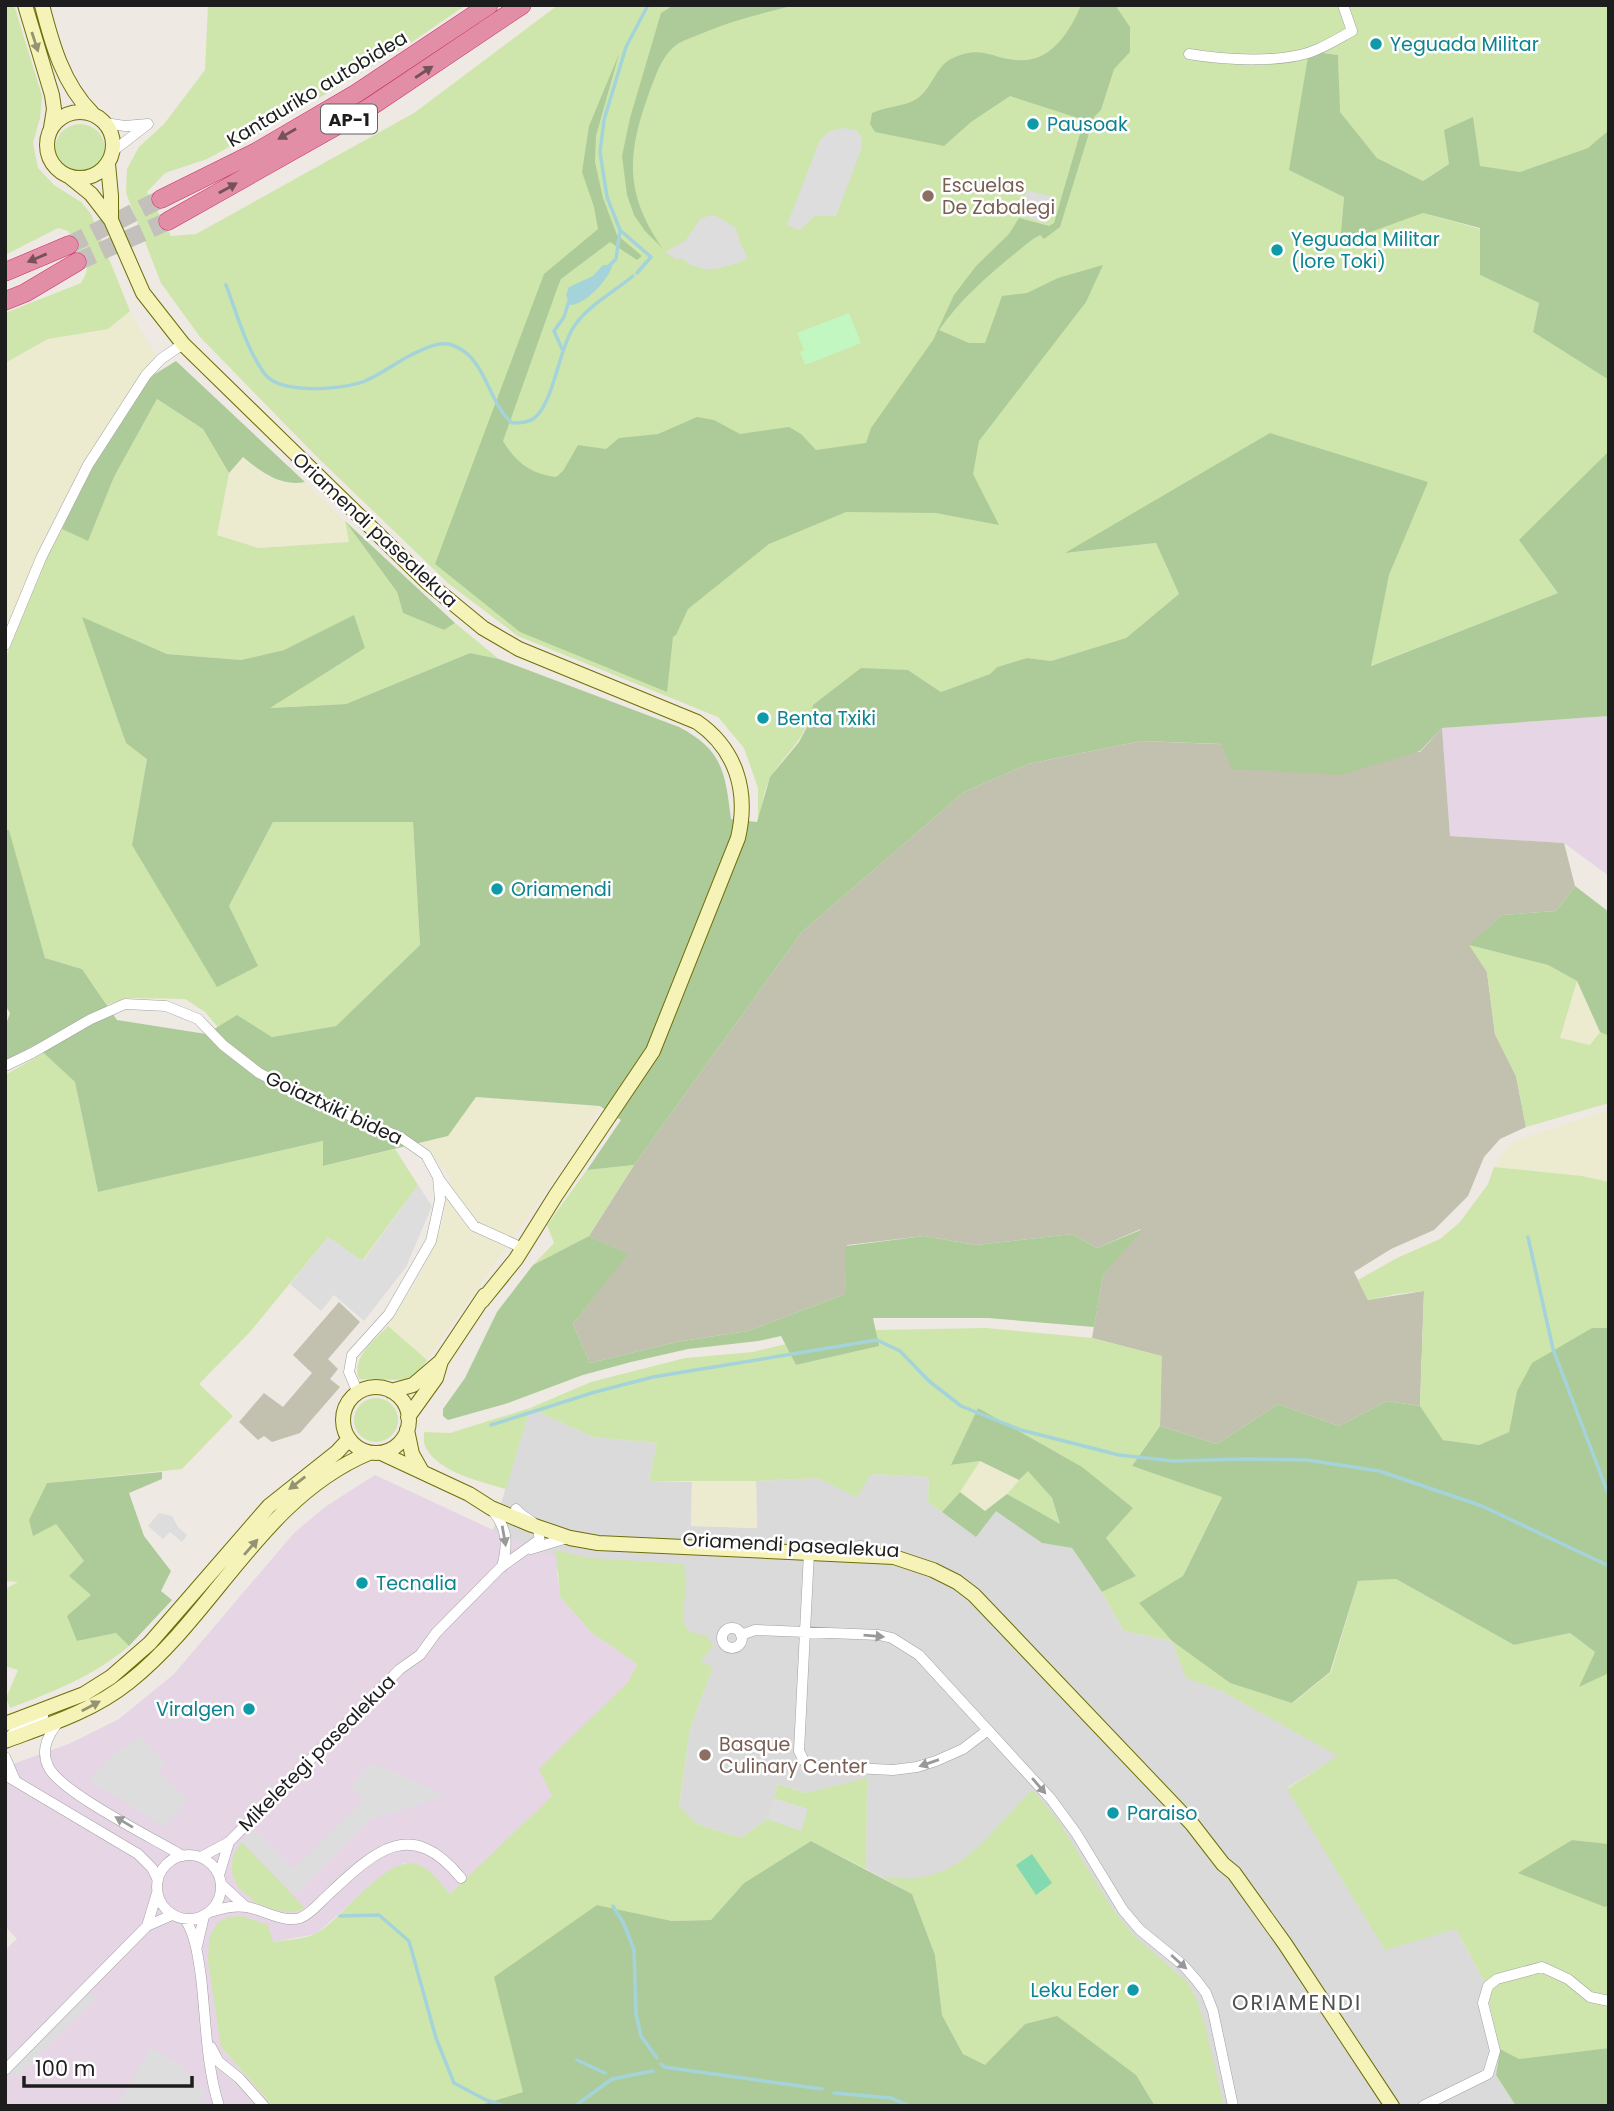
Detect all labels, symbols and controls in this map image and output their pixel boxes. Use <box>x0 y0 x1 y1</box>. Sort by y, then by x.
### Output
street label: Kantauriko autobidea <box>222 24 412 154</box>
place label: Yeguada Militar <box>1390 31 1539 58</box>
one-way arrow <box>31 32 41 53</box>
marker: Yeguada Militar <box>1368 36 1384 52</box>
one-way arrow <box>414 66 433 79</box>
road number: AP-1 <box>321 104 377 134</box>
place label: Pausoak <box>1047 111 1128 138</box>
marker: Pausoak <box>1025 116 1041 132</box>
one-way arrow <box>277 128 297 140</box>
place label: Escuelas De Zabalegi <box>942 172 1055 221</box>
one-way arrow <box>218 182 238 194</box>
marker: Escuelas De Zabalegi <box>920 188 936 204</box>
place label: Yeguada Militar (lore Toki) <box>1291 226 1440 275</box>
marker: Yeguada Militar (lore Toki) <box>1269 242 1285 258</box>
one-way arrow <box>27 252 47 264</box>
street label: Oriamendi pasealekua <box>286 446 464 614</box>
place label: Benta Txiki <box>777 705 876 732</box>
marker: Benta Txiki <box>755 710 771 726</box>
place label: Oriamendi <box>511 876 612 903</box>
marker: Oriamendi <box>489 881 505 897</box>
street label: Goiaztxiki bidea <box>261 1064 407 1152</box>
one-way arrow <box>288 1475 306 1490</box>
one-way arrow <box>499 1525 510 1547</box>
street label: Oriamendi pasealekua <box>682 1526 900 1564</box>
one-way arrow <box>243 1538 258 1555</box>
place label: Tecnalia <box>376 1570 457 1597</box>
marker: Tecnalia <box>354 1575 370 1591</box>
one-way arrow <box>863 1631 885 1642</box>
street label: Mikeletegi pasealekua <box>233 1669 401 1837</box>
place label: Viralgen <box>156 1696 235 1723</box>
one-way arrow <box>81 1700 101 1712</box>
marker: Viralgen <box>241 1701 257 1717</box>
place label: Basque Culinary Center <box>719 1731 867 1780</box>
marker: Basque Culinary Center <box>697 1747 713 1763</box>
one-way arrow <box>919 1758 940 1769</box>
one-way arrow <box>1031 1777 1046 1794</box>
place label: Paraiso <box>1127 1800 1198 1827</box>
marker: Paraiso <box>1105 1805 1121 1821</box>
one-way arrow <box>114 1816 133 1828</box>
one-way arrow <box>1170 1954 1187 1970</box>
place label: Leku Eder <box>1031 1977 1119 2004</box>
marker: Leku Eder <box>1125 1982 1141 1998</box>
district label: ORIAMENDI <box>1232 1988 1362 2017</box>
scale bar <box>24 2044 192 2088</box>
text: 100 m <box>35 2054 95 2083</box>

